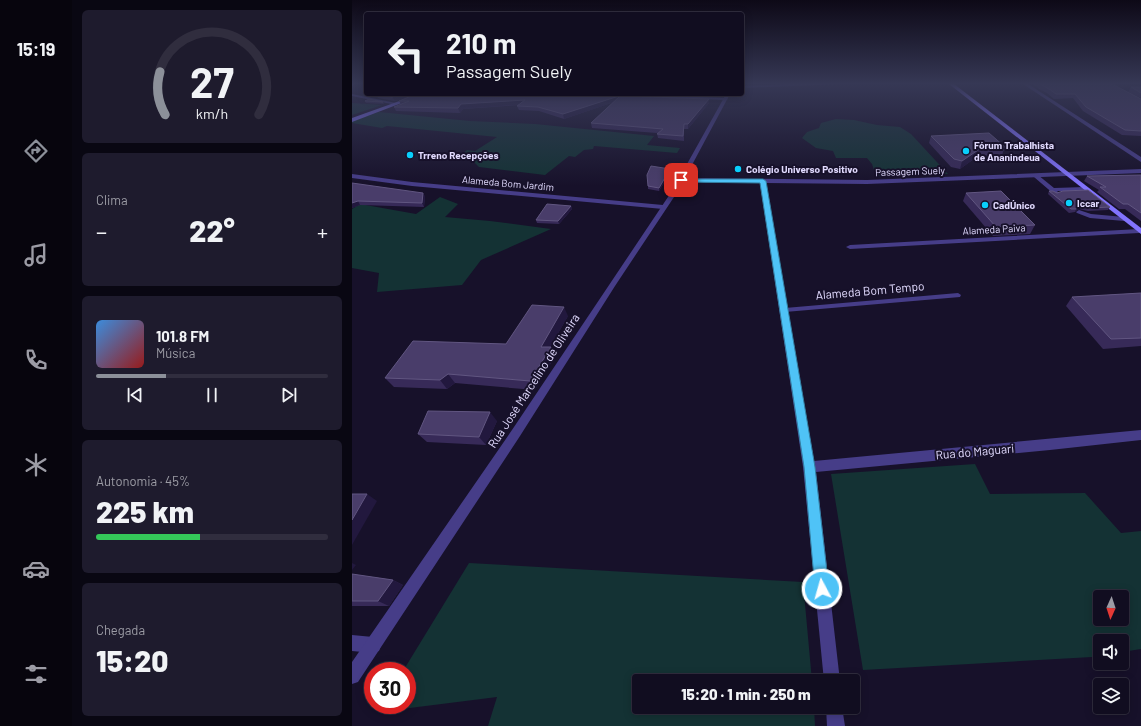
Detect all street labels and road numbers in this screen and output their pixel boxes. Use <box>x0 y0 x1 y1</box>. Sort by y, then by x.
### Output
street label: Passagem Suely <box>875 164 946 178</box>
street label: Alameda Bom Jardim <box>461 173 555 193</box>
street label: Alameda Paiva <box>962 221 1026 237</box>
street label: Alameda Bom Tempo <box>815 278 925 302</box>
street label: Rua José Marcelino de Oliveira <box>484 311 582 450</box>
street label: Rua do Maguari <box>935 441 1015 461</box>

